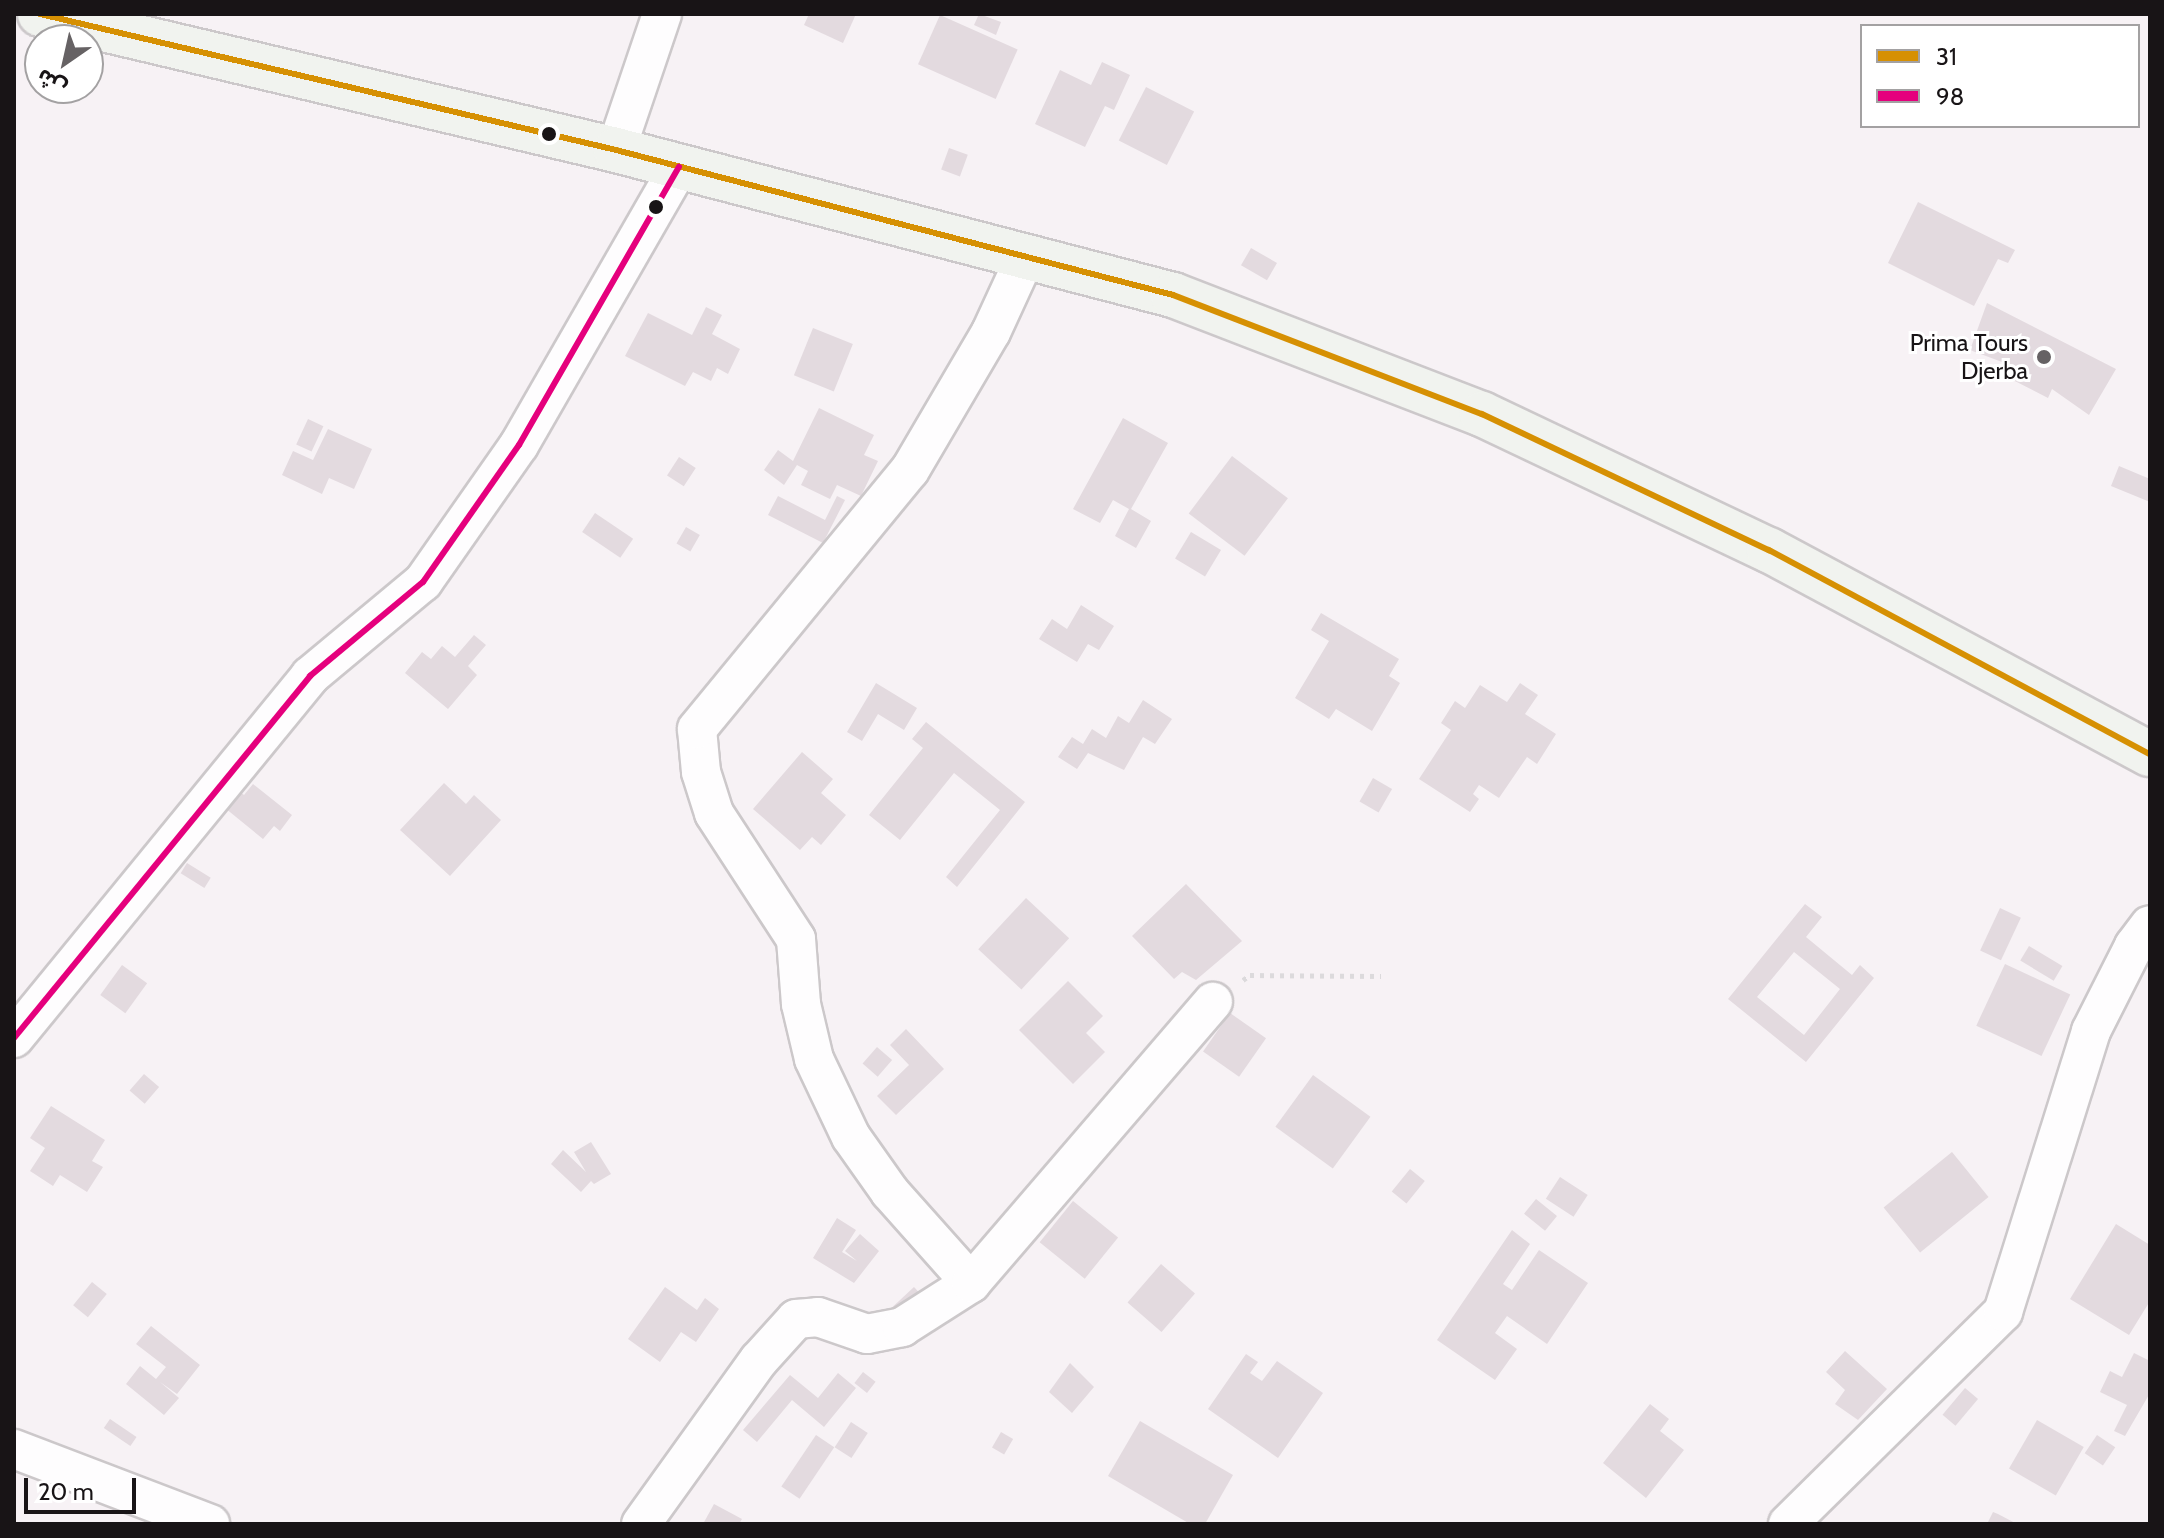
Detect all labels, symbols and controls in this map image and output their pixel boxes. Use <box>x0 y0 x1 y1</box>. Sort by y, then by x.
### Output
north arrow <box>24 24 104 104</box>
legend <box>1860 24 2140 128</box>
text: 31 <box>1936 42 1957 71</box>
text: ش <box>31 63 71 102</box>
text: 98 <box>1936 82 1964 111</box>
unlabelled marker <box>541 126 557 142</box>
unlabelled marker <box>648 199 664 215</box>
place label: Prima Tours Djerba <box>1910 329 2028 385</box>
marker: Prima Tours Djerba <box>2035 348 2053 366</box>
scale bar <box>28 1462 140 1512</box>
text: 20 m <box>38 1477 94 1506</box>

